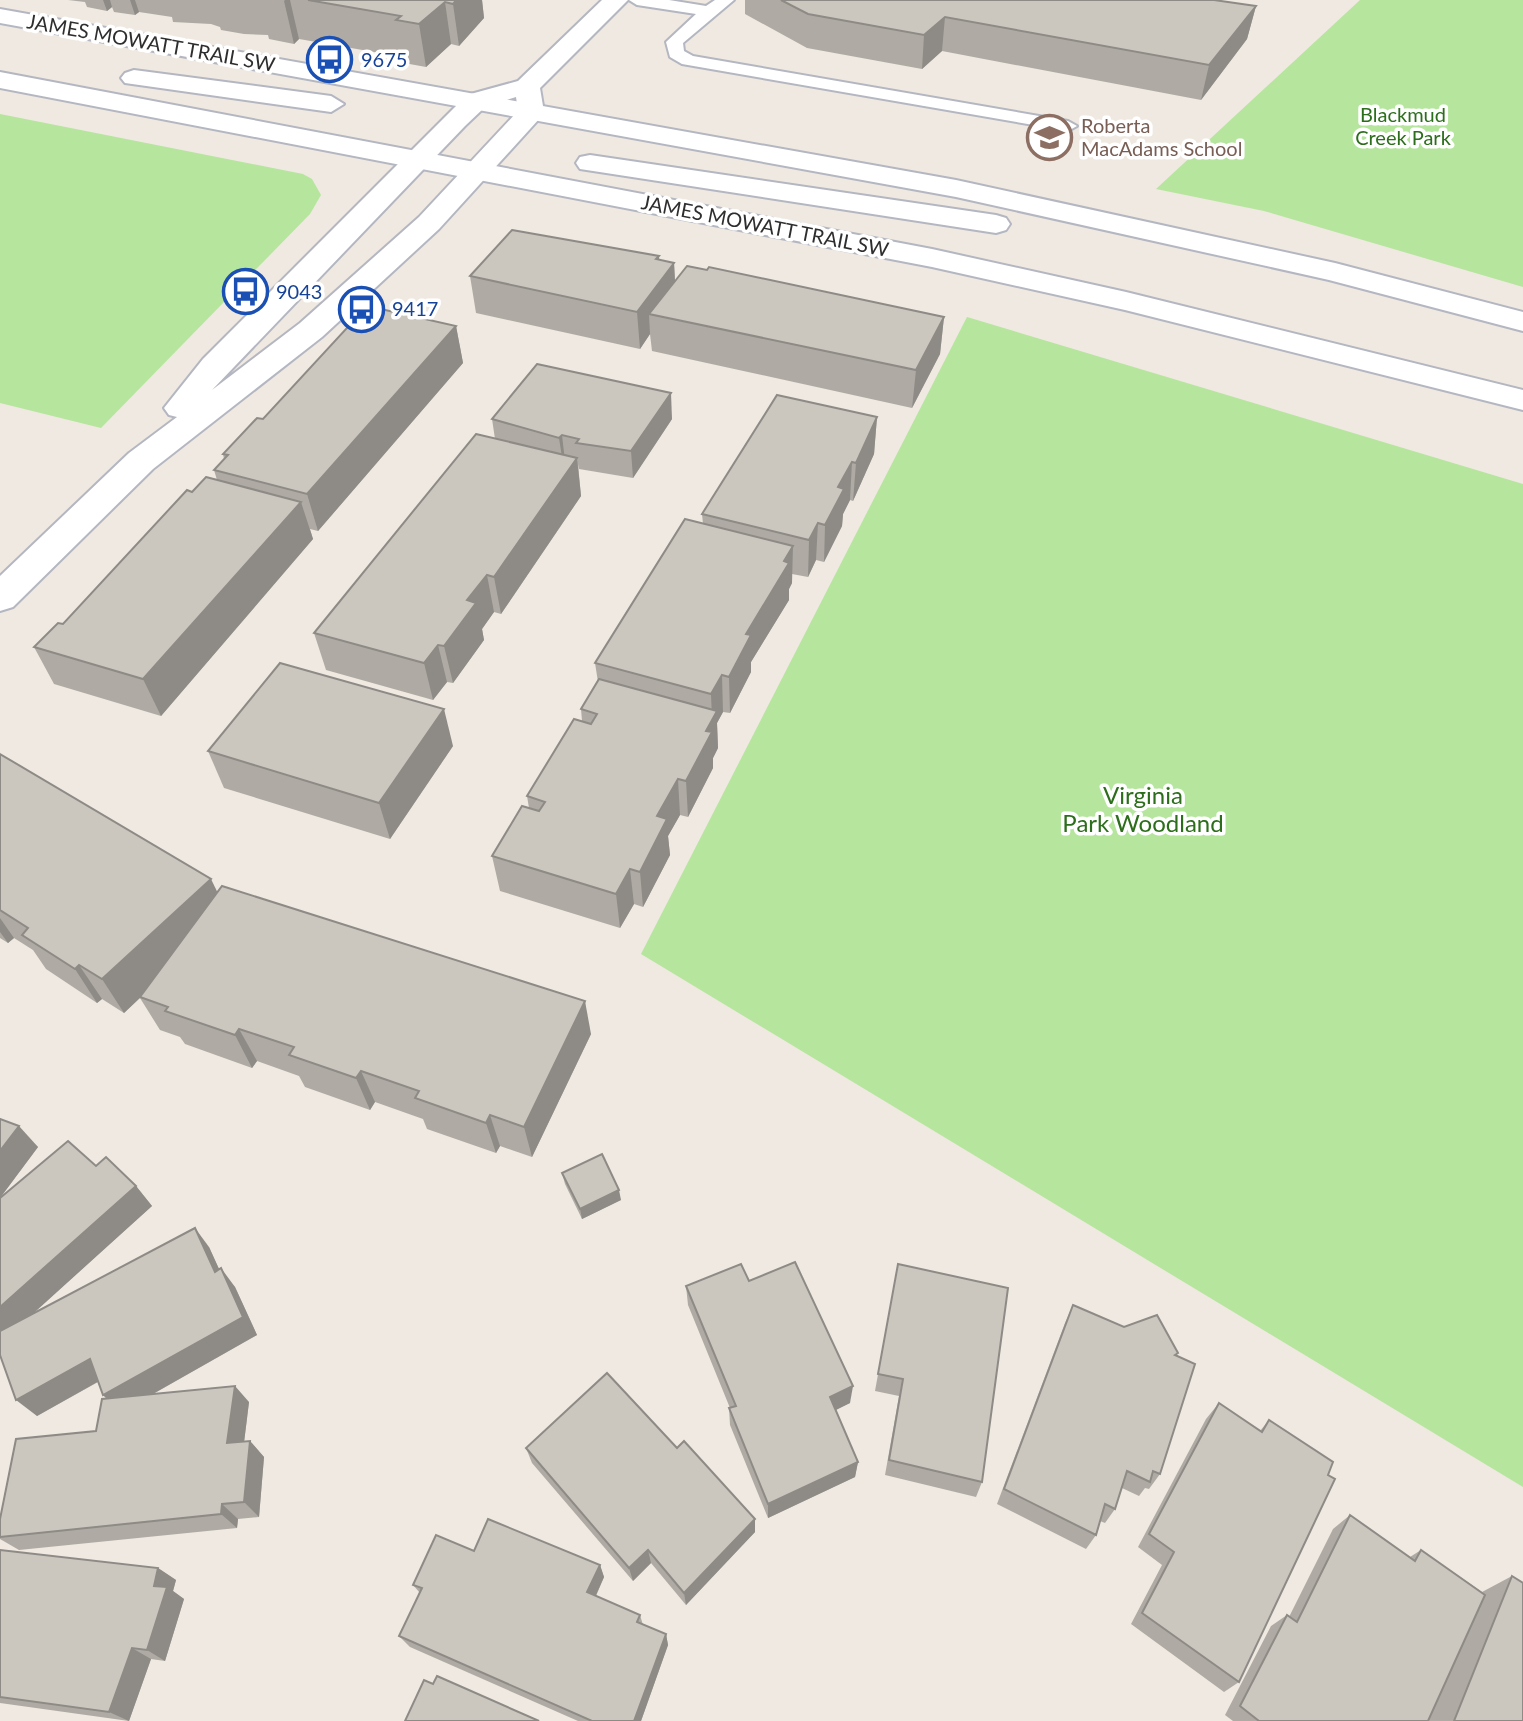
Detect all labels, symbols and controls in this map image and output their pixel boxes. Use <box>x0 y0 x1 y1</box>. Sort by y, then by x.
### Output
street label: JAMES MOWATT TRAIL SW <box>25 8 277 76</box>
bus stop icon: 9675 <box>306 36 354 84</box>
place label: 9675 <box>361 47 407 71</box>
park label: Blackmud Creek Park <box>1355 102 1452 149</box>
place label: Roberta MacAdams School <box>1081 113 1242 160</box>
school or university icon: Roberta MacAdams School <box>1026 114 1074 162</box>
street label: JAMES MOWATT TRAIL SW <box>639 189 891 261</box>
bus stop icon: 9043 <box>221 268 269 316</box>
place label: 9043 <box>276 279 322 303</box>
bus stop icon: 9417 <box>337 285 385 333</box>
place label: 9417 <box>392 296 438 320</box>
park label: Virginia Park Woodland <box>1062 780 1224 837</box>

